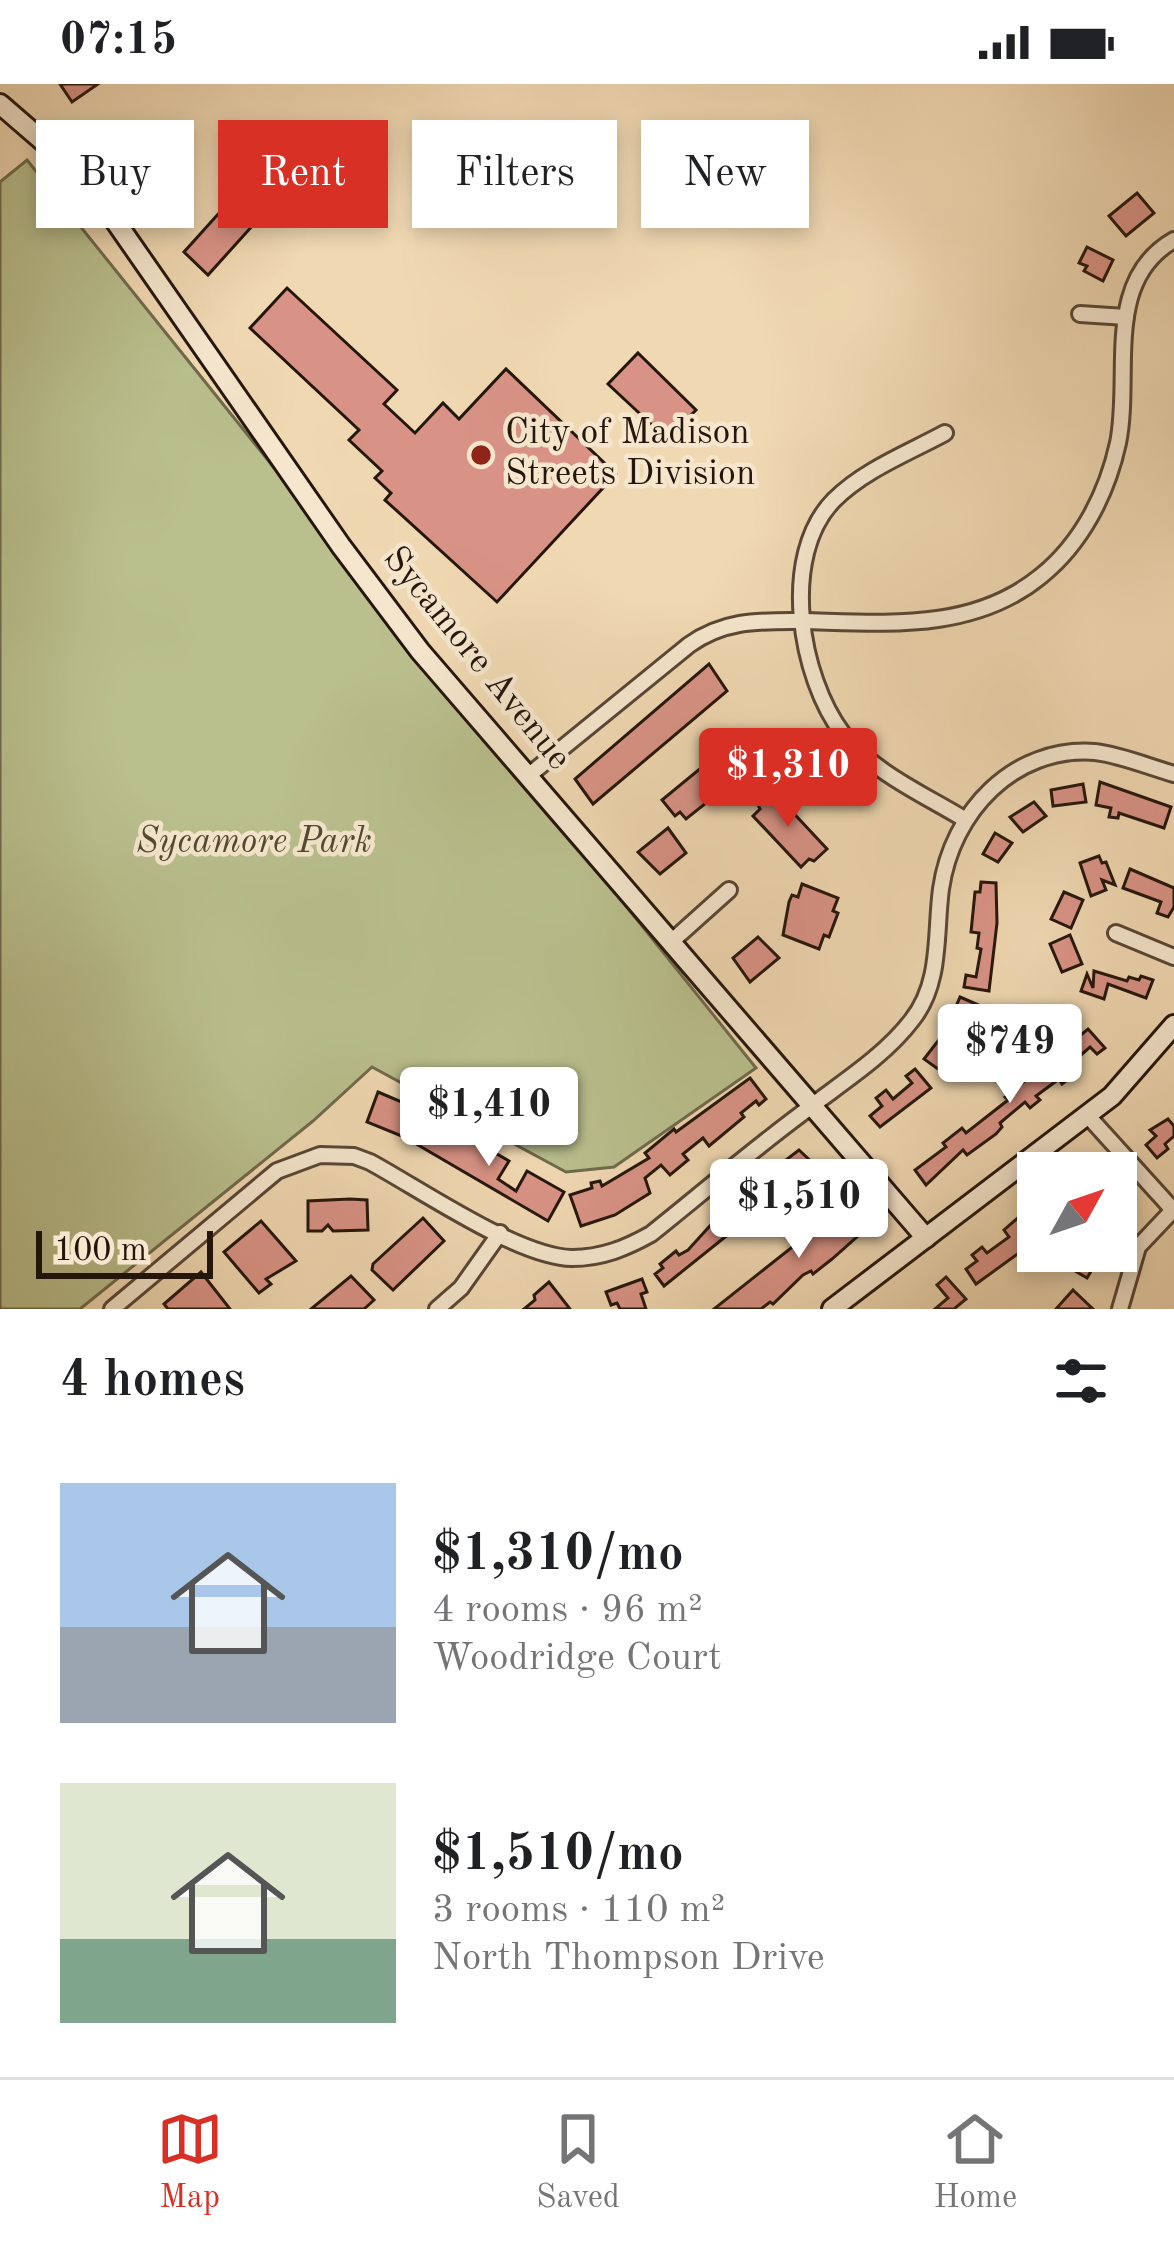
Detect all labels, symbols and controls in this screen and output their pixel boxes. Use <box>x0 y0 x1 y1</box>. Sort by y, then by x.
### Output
text: 07:15 <box>60 19 177 64</box>
chip: Buy <box>36 120 194 228</box>
chip: Rent <box>218 120 388 228</box>
chip: Filters <box>412 120 617 228</box>
chip: New <box>641 120 809 228</box>
place label: City of Madison Streets Division <box>505 416 755 493</box>
marker: City of Madison Streets Division <box>468 442 494 468</box>
street label: Sycamore Avenue <box>375 541 577 777</box>
pin: $1,310 <box>690 728 886 830</box>
text: $1,310 <box>726 747 850 786</box>
park label: Sycamore Park <box>136 824 372 861</box>
pin: $749 <box>939 1004 1081 1106</box>
text: $749 <box>965 1023 1055 1062</box>
pin: $1,410 <box>391 1067 587 1169</box>
text: $1,410 <box>427 1086 551 1125</box>
north arrow <box>1017 1152 1137 1272</box>
map controls <box>1017 1152 1137 1272</box>
pin: $1,510 <box>701 1159 897 1261</box>
text: $1,510 <box>737 1178 861 1217</box>
scale bar <box>36 1225 213 1278</box>
text: 100 m <box>54 1235 147 1268</box>
icon: filters <box>1048 1348 1114 1414</box>
text: 4 homes <box>60 1356 245 1407</box>
text: $1,310/mo <box>432 1530 684 1581</box>
icon: home <box>156 1531 300 1675</box>
text: 4 rooms · 96 m² <box>432 1591 703 1630</box>
text: Woodridge Court <box>432 1639 722 1678</box>
text: $1,510/mo <box>432 1830 684 1881</box>
icon: home <box>156 1831 300 1975</box>
text: 3 rooms · 110 m² <box>432 1891 725 1930</box>
text: North Thompson Drive <box>432 1939 825 1978</box>
tab: Map <box>157 2106 223 2219</box>
tab: Saved <box>536 2106 620 2219</box>
tab: Home <box>934 2106 1017 2219</box>

